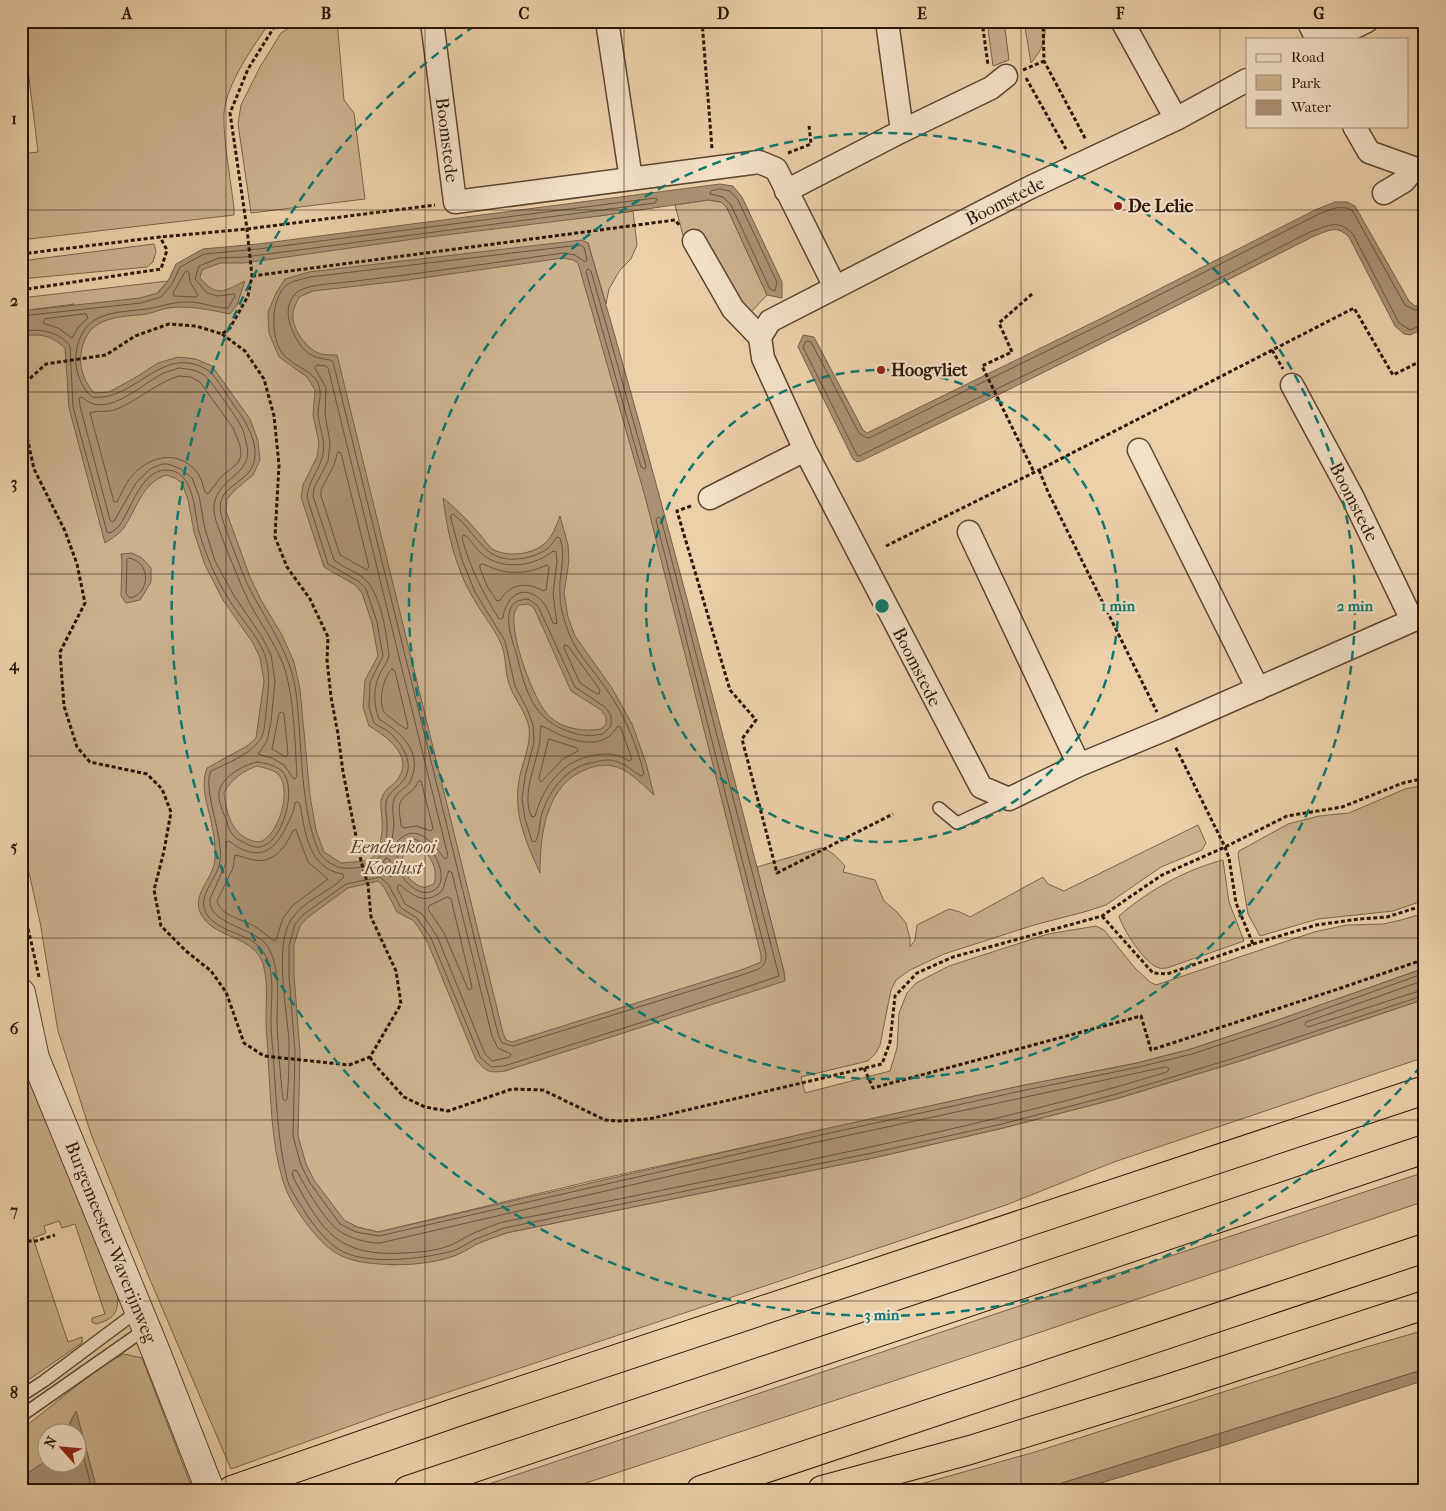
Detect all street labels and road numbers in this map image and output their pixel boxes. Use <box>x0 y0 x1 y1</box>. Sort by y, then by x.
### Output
street label: Boomstede <box>431 96 462 184</box>
street label: Boomstede <box>962 173 1048 230</box>
street label: Boomstede <box>1325 459 1382 545</box>
street label: Boomstede <box>888 624 945 710</box>
street label: Burgemeester Waverijnweg <box>60 1138 161 1346</box>

